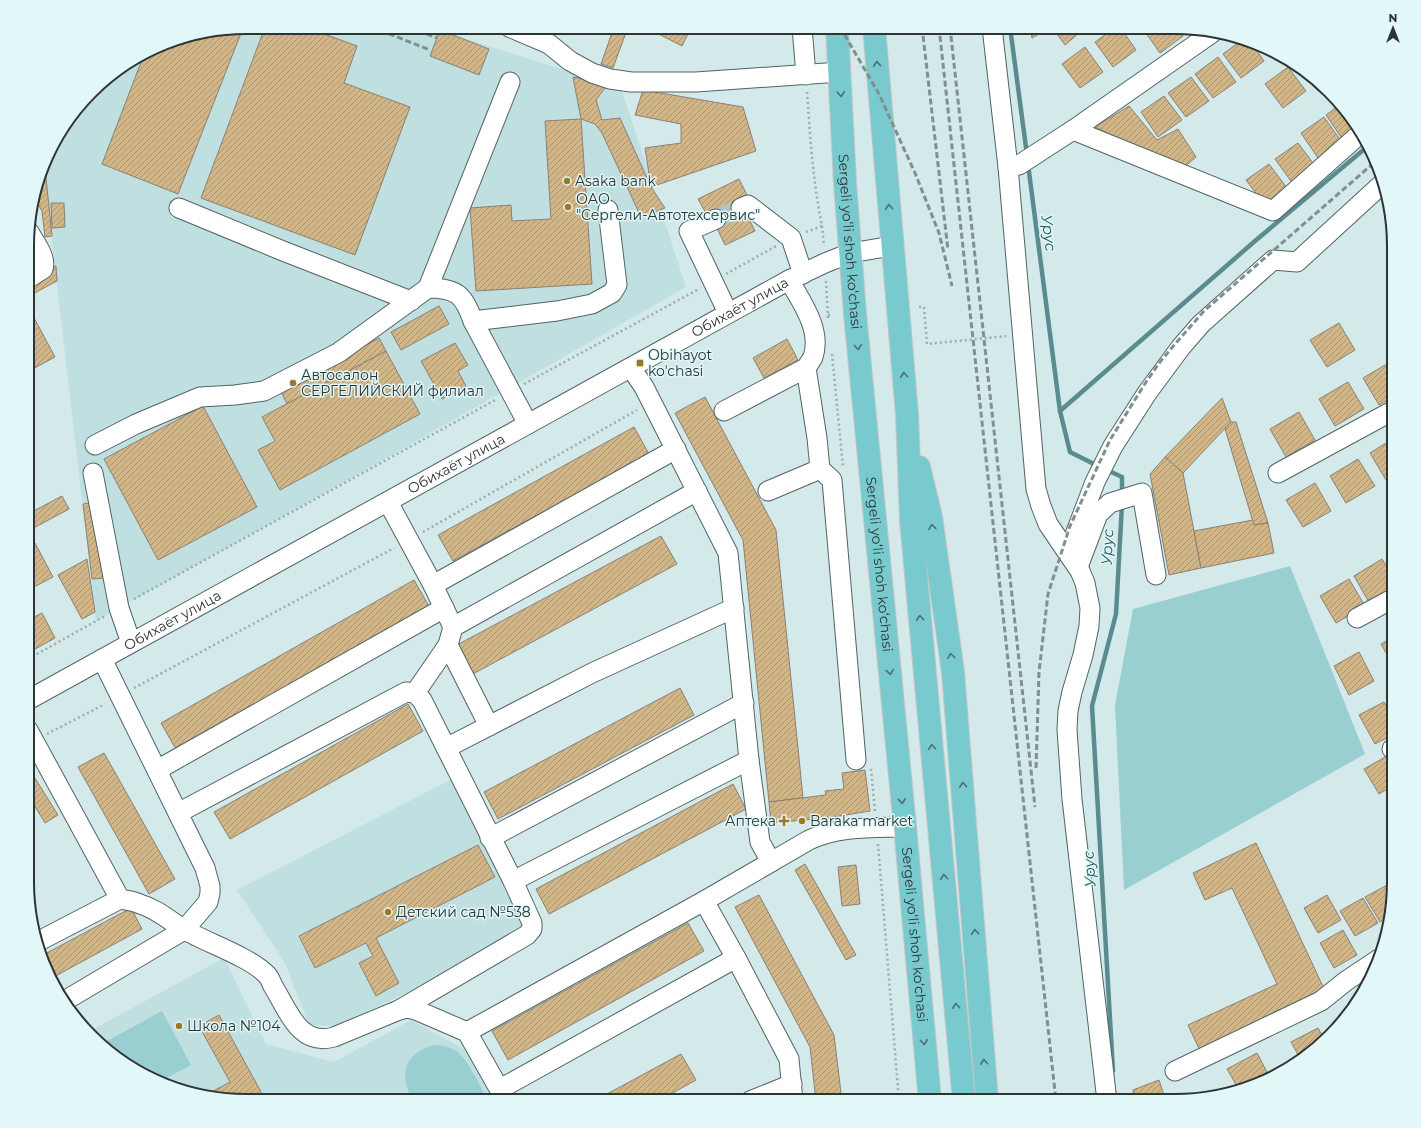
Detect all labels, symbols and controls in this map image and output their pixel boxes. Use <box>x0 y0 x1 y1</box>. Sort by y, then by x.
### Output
north arrow <box>1373 8 1413 48</box>
text: N <box>1389 11 1397 25</box>
one-way arrow <box>872 61 881 67</box>
one-way arrow <box>837 91 845 97</box>
street label: Sergeli yo‘li shoh ko‘chasi <box>835 153 865 330</box>
place label: Asaka bank <box>575 172 656 190</box>
marker: Asaka bank <box>562 176 572 186</box>
place label: ОАО "Сергели-Автотехсервис" <box>576 190 760 224</box>
marker: ОАО "Сергели-Автотехсервис" <box>563 202 573 212</box>
one-way arrow <box>885 204 894 210</box>
water label: Урус <box>1037 214 1061 253</box>
street label: Обихаёт улица <box>688 273 792 341</box>
one-way arrow <box>854 344 863 350</box>
place label: Obihayot ko'chasi <box>648 346 713 380</box>
marker: Obihayot ko'chasi <box>635 358 645 368</box>
place label: Автосалон СЕРГЕЛИЙСКИЙ филиал <box>301 366 484 400</box>
one-way arrow <box>899 372 908 378</box>
marker: Автосалон СЕРГЕЛИЙСКИЙ филиал <box>288 378 298 388</box>
street label: Обихаёт улица <box>404 430 508 498</box>
street label: Sergeli yo‘li shoh ko‘chasi <box>862 476 897 653</box>
one-way arrow <box>928 524 937 530</box>
water label: Урус <box>1097 528 1117 566</box>
street label: Обихаёт улица <box>121 586 224 654</box>
one-way arrow <box>916 615 925 621</box>
one-way arrow <box>947 653 956 659</box>
one-way arrow <box>885 669 894 675</box>
one-way arrow <box>927 744 936 750</box>
one-way arrow <box>959 782 968 788</box>
one-way arrow <box>898 798 907 804</box>
place label: Аптека <box>725 812 776 830</box>
place label: Baraka market <box>810 812 913 830</box>
marker: Аптека <box>779 816 789 826</box>
marker: Baraka market <box>797 816 807 826</box>
street label: Sergeli yo‘li shoh ko‘chasi <box>898 846 932 1023</box>
water label: Урус <box>1079 850 1099 888</box>
one-way arrow <box>939 874 948 880</box>
place label: Детский сад №538 <box>396 903 531 921</box>
marker: Детский сад №538 <box>383 907 393 917</box>
one-way arrow <box>970 929 979 935</box>
one-way arrow <box>951 1003 960 1009</box>
place label: Школа №104 <box>187 1017 281 1035</box>
marker: Школа №104 <box>174 1021 184 1031</box>
one-way arrow <box>920 1039 929 1045</box>
one-way arrow <box>980 1059 989 1065</box>

